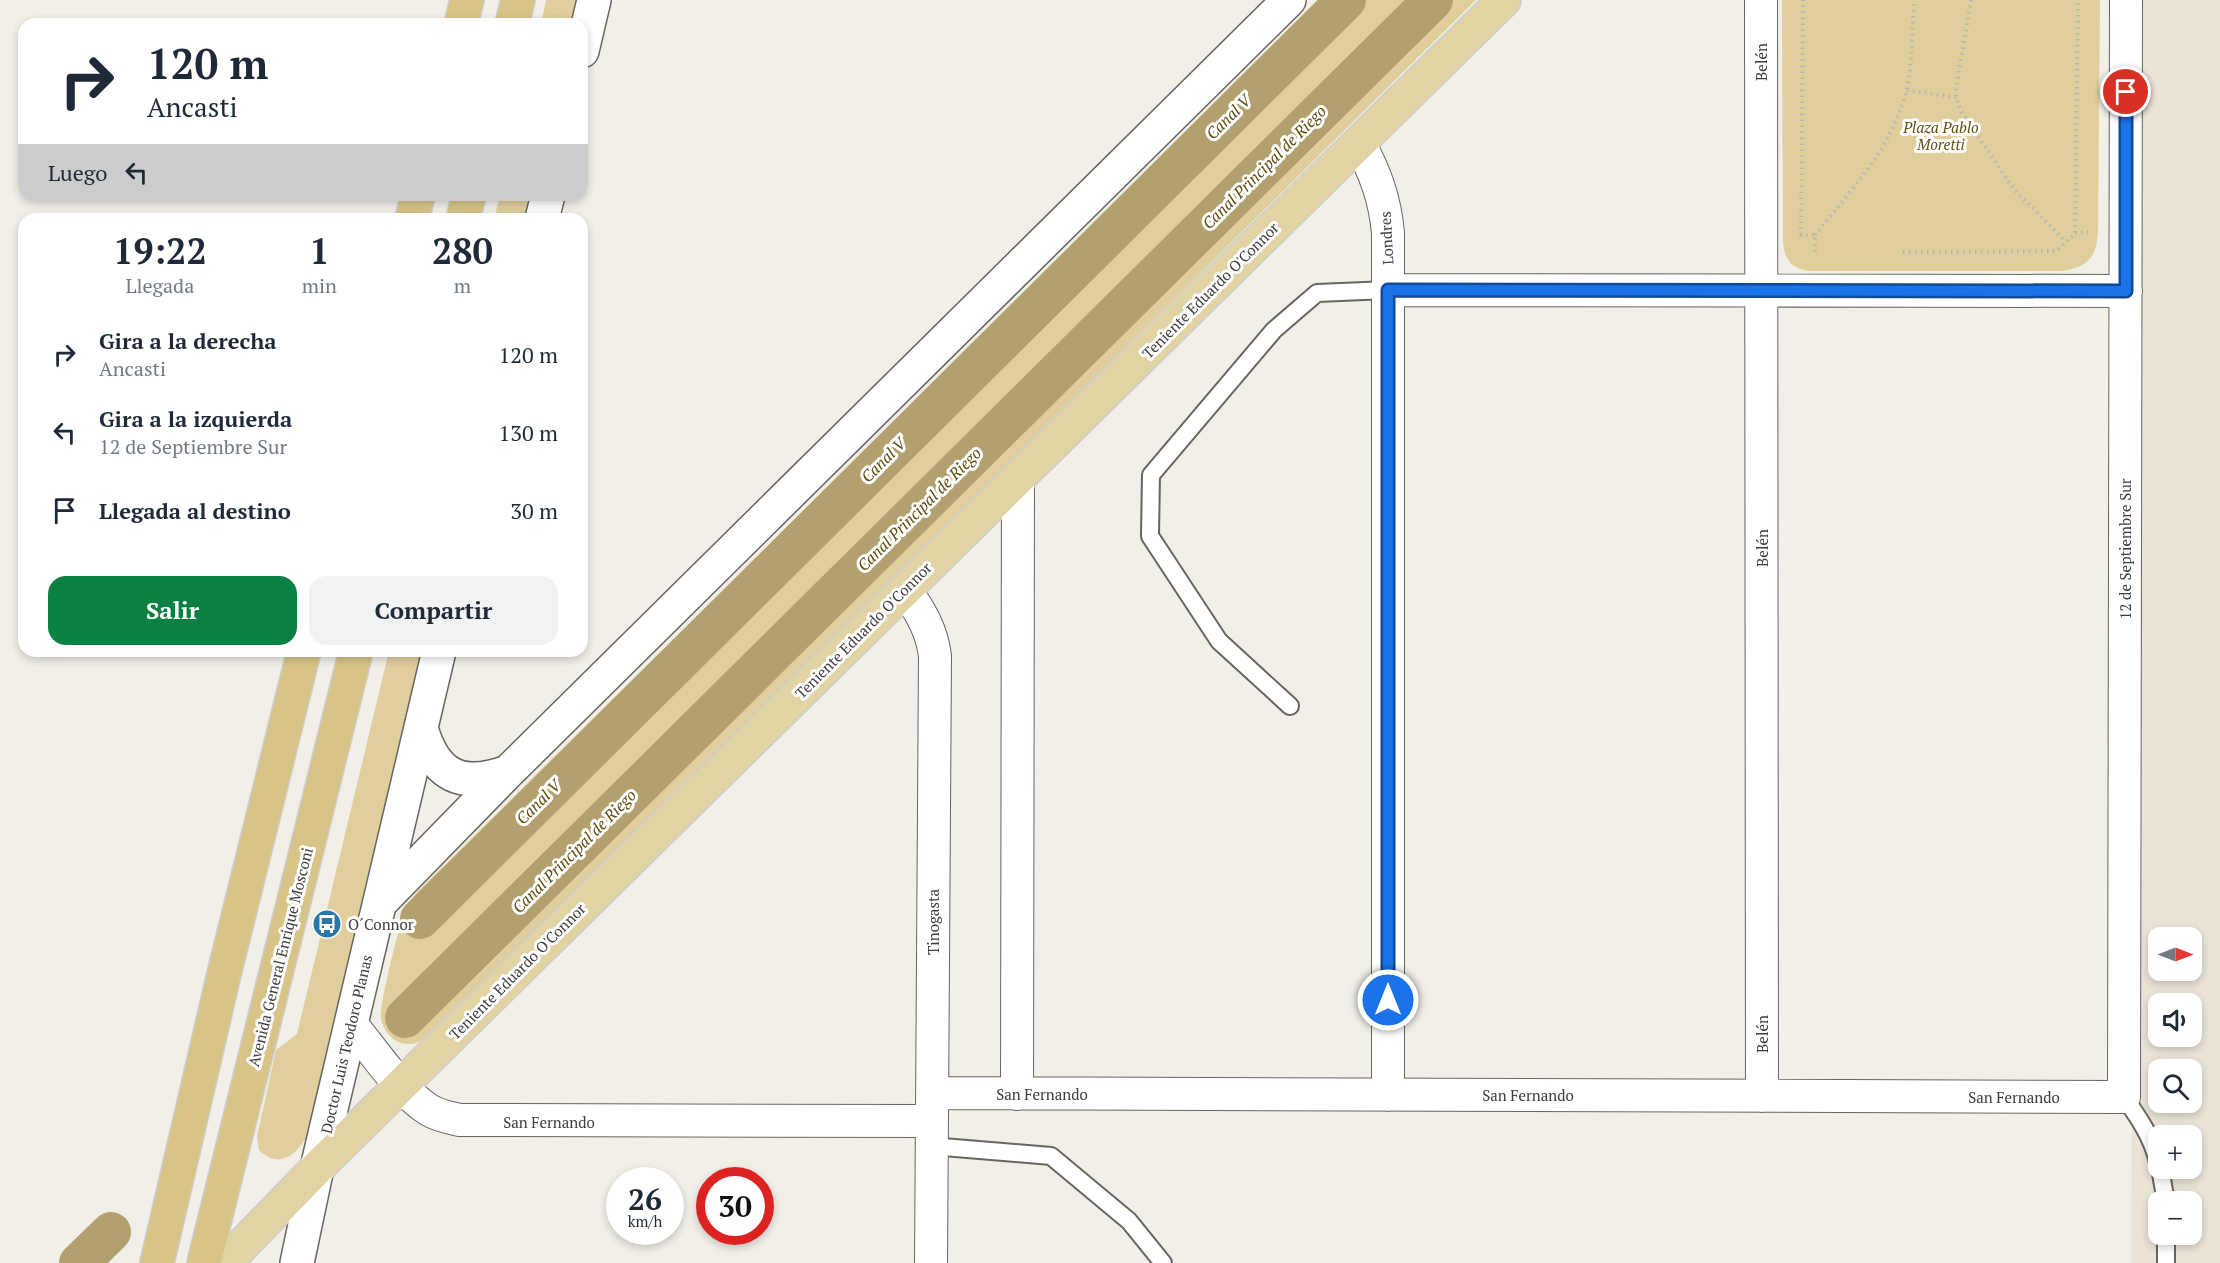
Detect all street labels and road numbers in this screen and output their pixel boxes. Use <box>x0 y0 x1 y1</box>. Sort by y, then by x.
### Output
street label: Belén <box>1751 43 1771 81</box>
street label: Londres <box>1375 211 1397 265</box>
street label: Teniente Eduardo O'Connor <box>1138 217 1283 362</box>
street label: 12 de Septiembre Sur <box>2115 478 2135 620</box>
street label: Belén <box>1752 529 1772 567</box>
street label: Teniente Eduardo O'Connor <box>791 557 936 702</box>
street label: Avenida General Enrique Mosconi <box>243 845 317 1069</box>
street label: Tinogasta <box>923 889 943 955</box>
street label: Teniente Eduardo O'Connor <box>445 898 590 1043</box>
street label: Doctor Luis Teodoro Planas <box>316 953 376 1135</box>
street label: Belén <box>1752 1015 1772 1053</box>
street label: San Fernando <box>996 1084 1088 1104</box>
street label: San Fernando <box>1482 1085 1574 1105</box>
street label: San Fernando <box>1968 1087 2060 1107</box>
street label: San Fernando <box>503 1112 595 1132</box>

